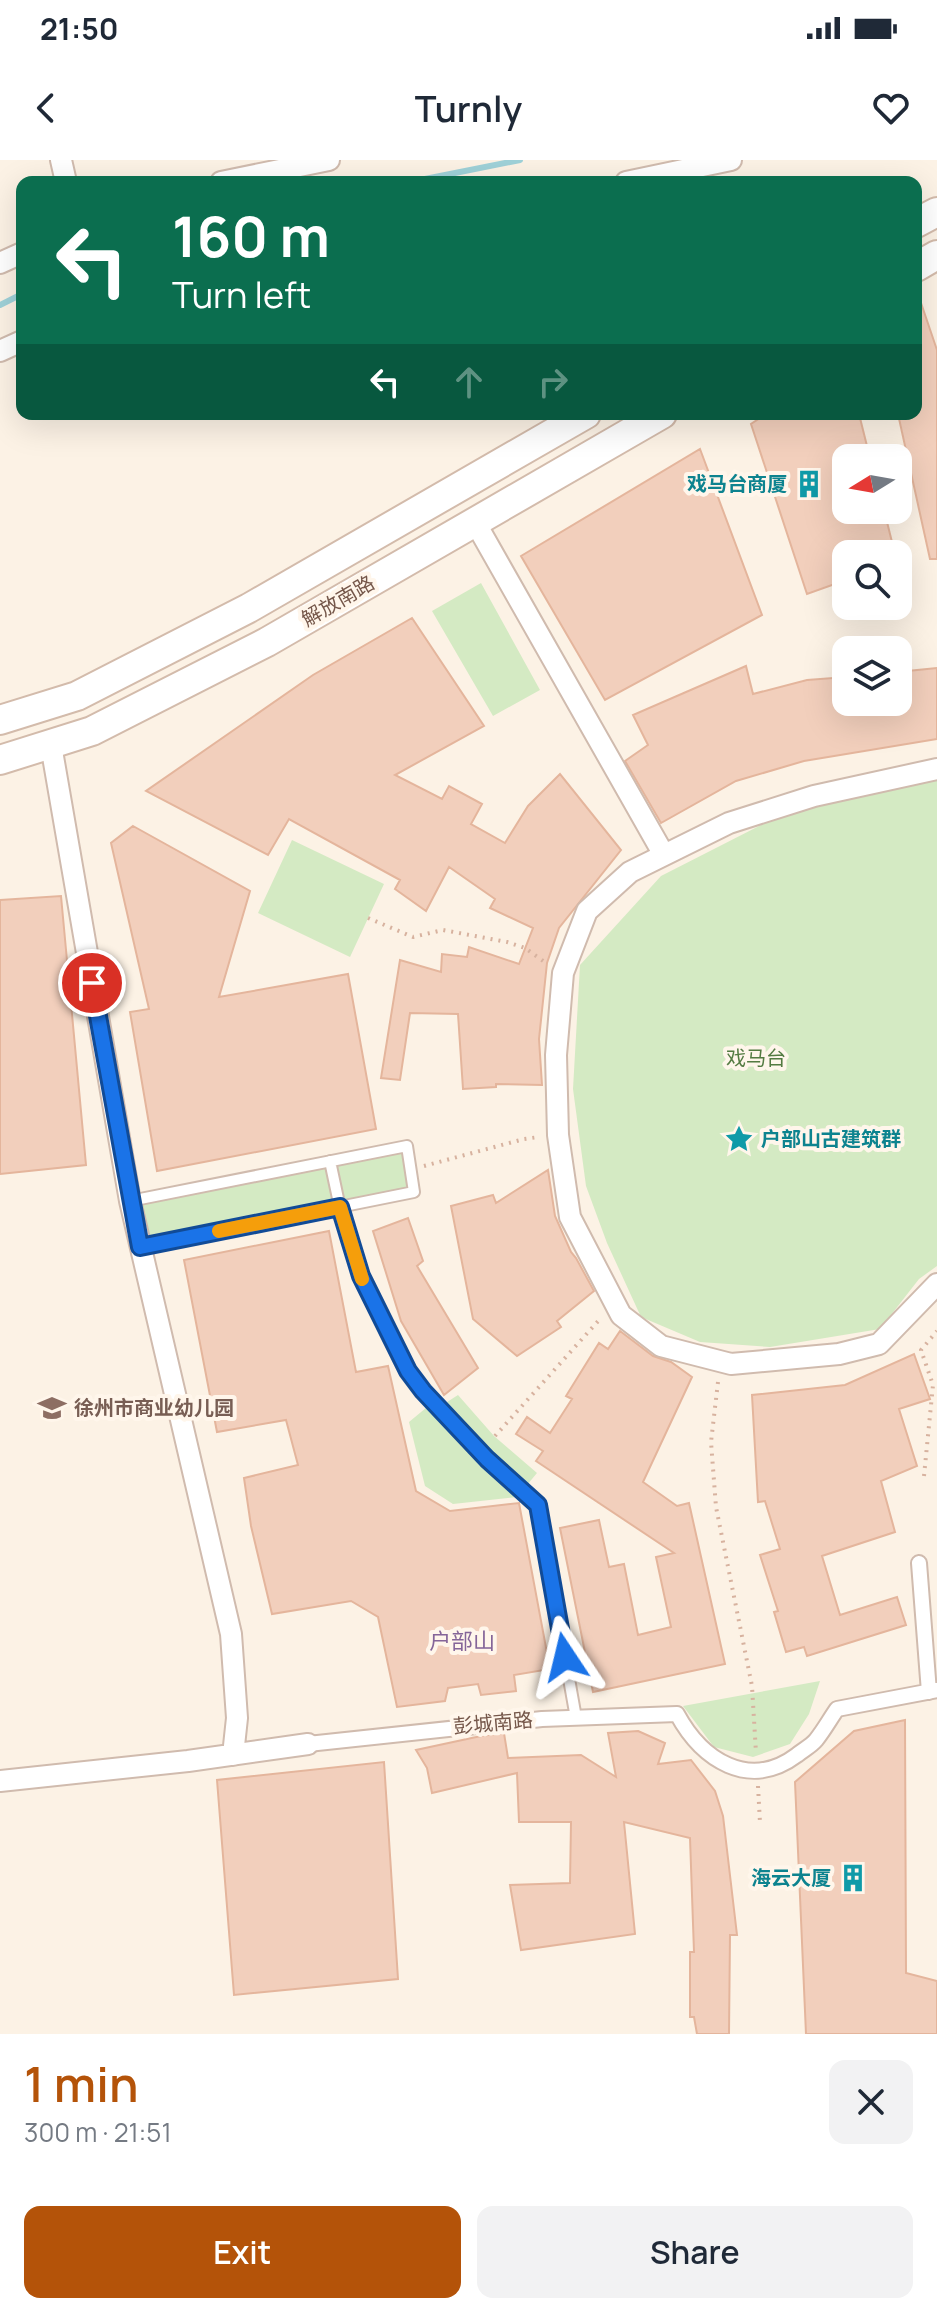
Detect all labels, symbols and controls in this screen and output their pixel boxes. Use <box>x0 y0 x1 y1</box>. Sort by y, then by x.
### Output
text: 21:50 <box>40 8 119 49</box>
text: Turnly <box>415 84 522 133</box>
icon: back <box>24 86 68 130</box>
icon: heart <box>869 86 913 130</box>
text: 160 m <box>172 197 330 274</box>
icon: left <box>40 208 144 312</box>
text: Turn left <box>172 270 311 319</box>
icon: left <box>363 360 407 404</box>
icon: ahead <box>447 360 491 404</box>
icon: right <box>531 360 575 404</box>
north arrow <box>832 444 912 524</box>
map controls <box>832 444 912 716</box>
building icon: 戏马台商厦 <box>794 469 824 499</box>
place label: 戏马台商厦 <box>687 470 787 497</box>
button: search <box>832 540 912 620</box>
street label: 解放南路 <box>296 569 379 632</box>
button: layers <box>832 636 912 716</box>
pin <box>58 949 126 1017</box>
icon: arrive <box>70 961 114 1005</box>
park label: 戏马台 <box>726 1044 786 1071</box>
place icon: 户部山古建筑群 <box>724 1124 754 1154</box>
place label: 户部山古建筑群 <box>761 1125 901 1152</box>
school or university icon: 徐州市商业幼儿园 <box>37 1393 67 1423</box>
place label: 徐州市商业幼儿园 <box>74 1394 234 1421</box>
position arrow <box>523 1615 607 1699</box>
district label: 户部山 <box>429 1626 495 1656</box>
street label: 彭城南路 <box>452 1706 534 1739</box>
building icon: 海云大厦 <box>838 1863 868 1893</box>
place label: 海云大厦 <box>751 1864 831 1891</box>
text: 1 min <box>24 2051 138 2116</box>
button: close <box>829 2060 913 2144</box>
text: 300 m · 21:51 <box>24 2114 172 2150</box>
button: Exit <box>24 2206 461 2298</box>
button: Share <box>477 2206 913 2298</box>

